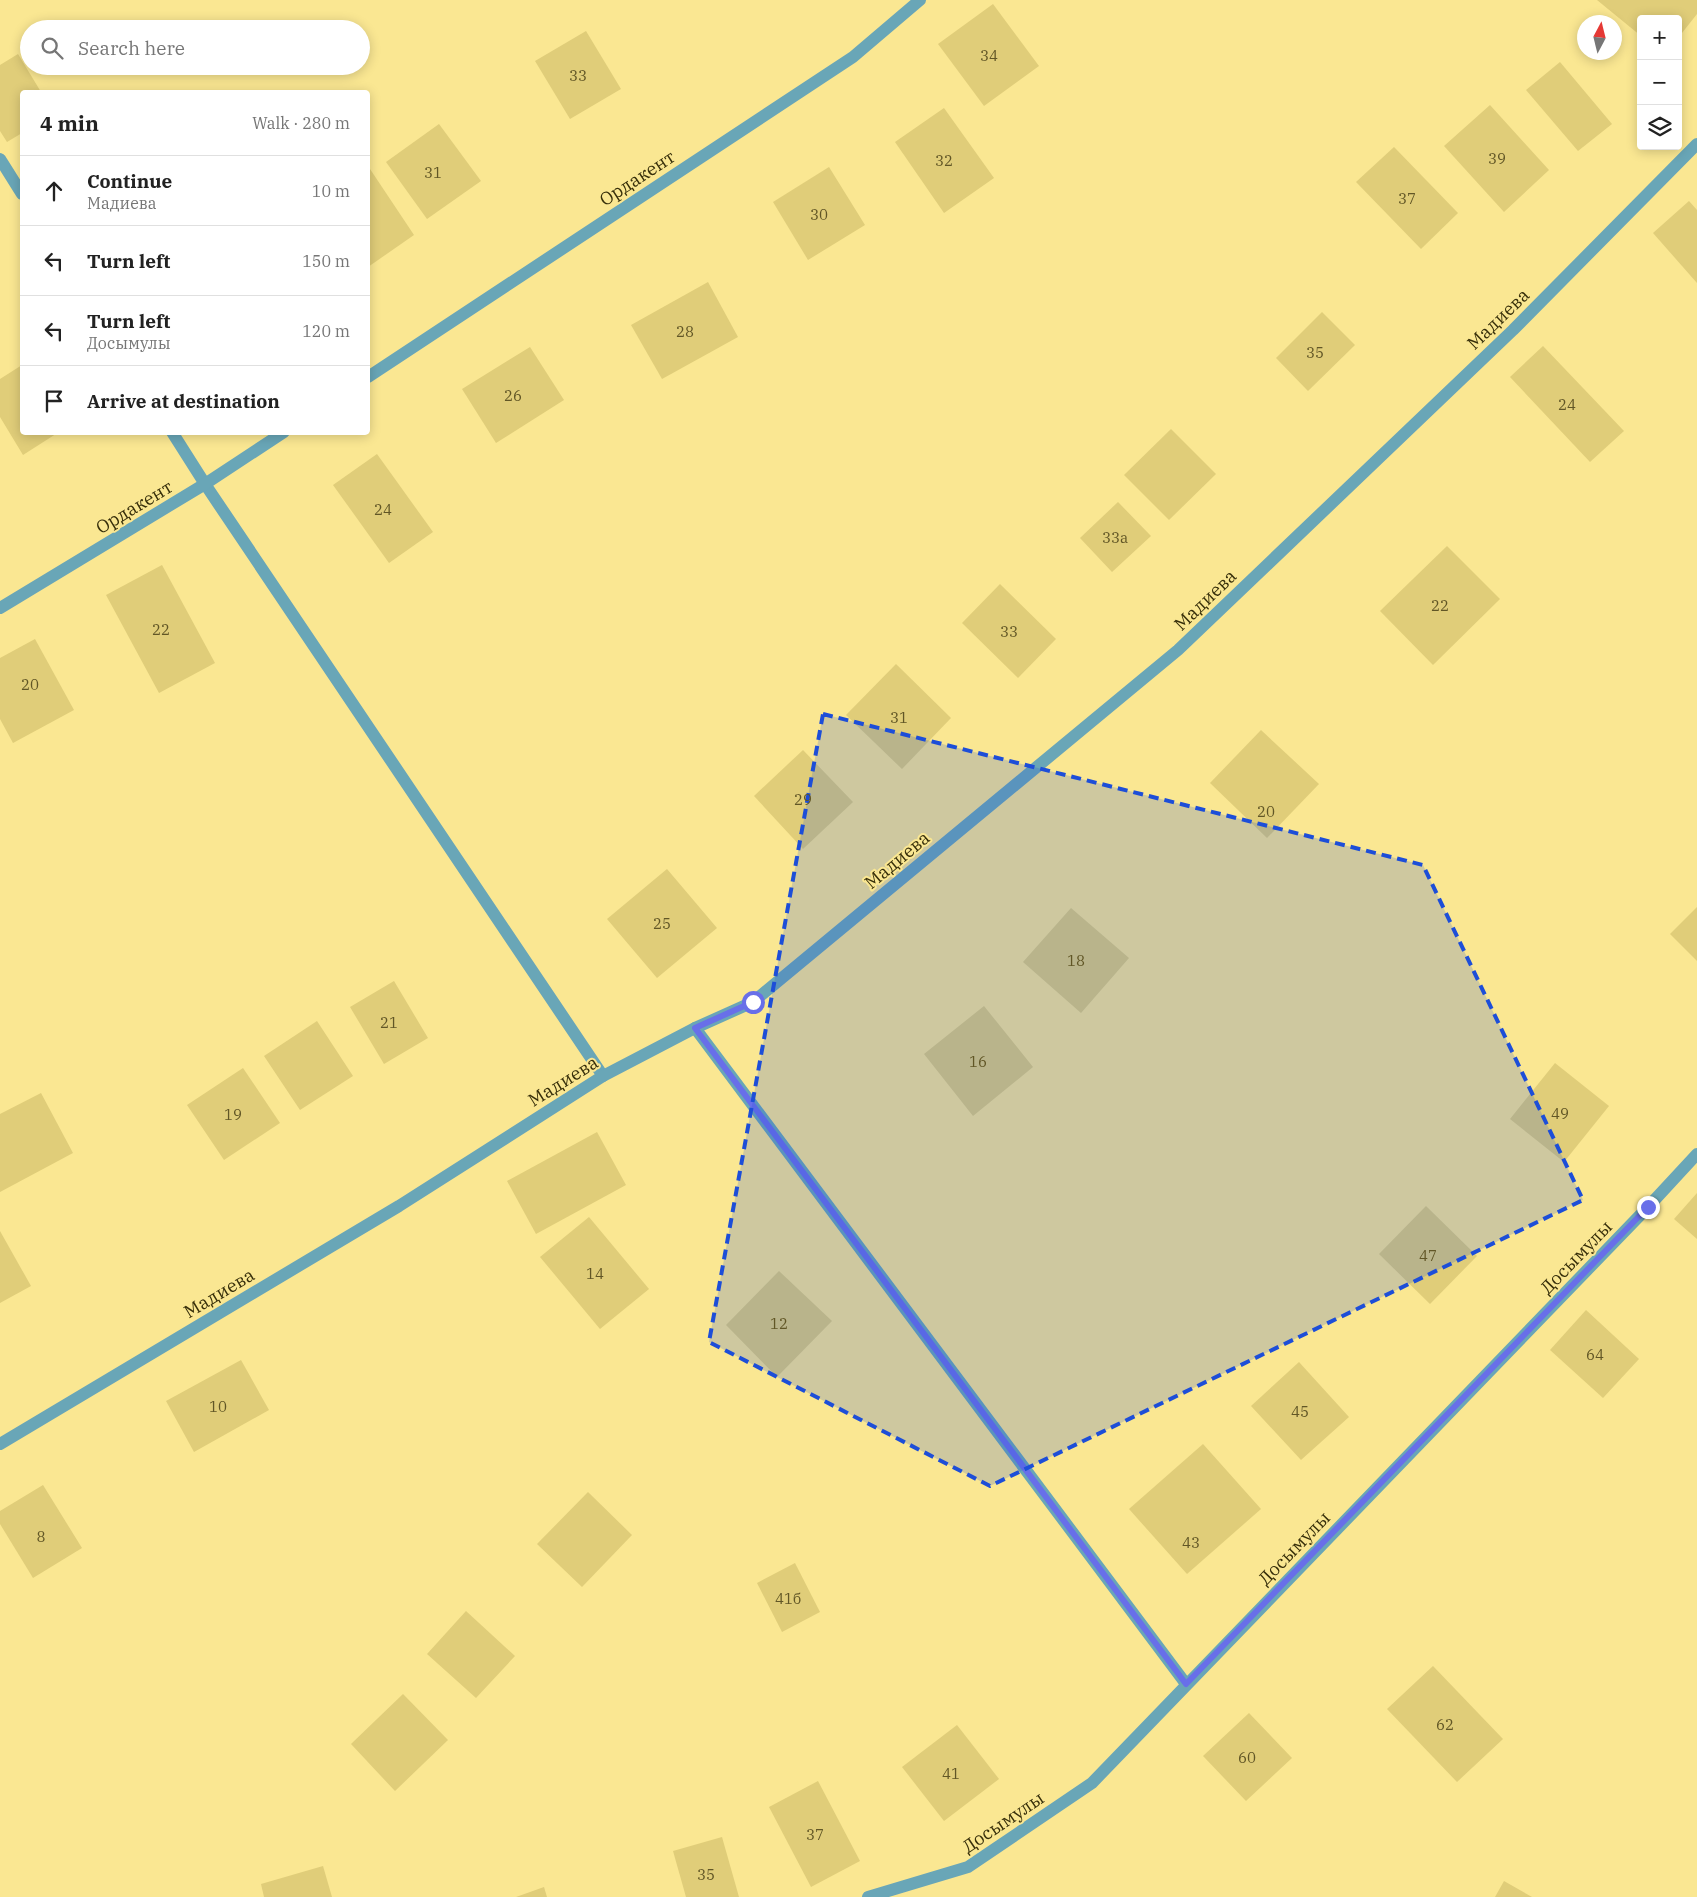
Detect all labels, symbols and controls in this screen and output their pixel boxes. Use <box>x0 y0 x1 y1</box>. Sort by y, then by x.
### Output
north arrow <box>1577 15 1622 60</box>
map controls <box>1637 15 1682 150</box>
button: + <box>1637 15 1682 60</box>
search box <box>20 20 370 75</box>
icon: search <box>38 34 66 62</box>
text: Search here <box>78 36 185 60</box>
house number: 34 <box>980 46 998 65</box>
button: − <box>1637 60 1682 105</box>
house number: 33 <box>569 66 587 85</box>
button: layers <box>1637 105 1682 150</box>
text: 4 min <box>40 109 99 137</box>
text: Walk · 280 m <box>252 113 350 133</box>
street label: Ордакент <box>595 145 679 211</box>
house number: 39 <box>1488 149 1506 168</box>
house number: 32 <box>935 151 953 170</box>
house number: 31 <box>424 163 442 182</box>
text: Continue <box>87 169 172 193</box>
icon: ahead <box>40 177 68 205</box>
text: 10 m <box>312 181 350 201</box>
house number: 37 <box>1398 189 1416 208</box>
text: Мадиева <box>87 193 156 213</box>
house number: 30 <box>810 205 828 224</box>
icon: left <box>40 247 68 275</box>
text: Turn left <box>87 249 170 273</box>
text: 150 m <box>302 251 350 271</box>
street label: Мадиева <box>1462 283 1534 354</box>
text: Turn left <box>87 309 170 333</box>
icon: left <box>40 317 68 345</box>
text: 120 m <box>302 321 350 341</box>
house number: 28 <box>676 322 694 341</box>
text: Досымулы <box>87 333 171 353</box>
house number: 35 <box>1306 343 1324 362</box>
house number: 26 <box>504 386 522 405</box>
icon: arrive <box>40 387 68 415</box>
text: Arrive at destination <box>87 389 280 413</box>
house number: 24 <box>1558 395 1576 414</box>
street label: Ордакент <box>91 475 177 539</box>
house number: 24 <box>374 500 392 519</box>
house number: 33а <box>1102 528 1128 547</box>
street label: Мадиева <box>1169 564 1241 635</box>
house number: 22 <box>1431 596 1449 615</box>
house number: 22 <box>152 620 170 639</box>
house number: 33 <box>1000 622 1018 641</box>
house number: 20 <box>21 675 39 694</box>
house number: 31 <box>890 708 908 727</box>
house number: 29 <box>794 790 812 809</box>
house number: 20 <box>1257 802 1275 821</box>
street label: Мадиева <box>860 826 934 894</box>
house number: 25 <box>653 914 671 933</box>
house number: 18 <box>1067 951 1085 970</box>
route start <box>742 991 765 1014</box>
house number: 21 <box>380 1013 398 1032</box>
street label: Мадиева <box>524 1050 602 1111</box>
house number: 16 <box>969 1052 987 1071</box>
house number: 49 <box>1551 1104 1569 1123</box>
house number: 19 <box>224 1105 242 1124</box>
route end <box>1637 1196 1660 1219</box>
street label: Досымулы <box>1535 1215 1617 1299</box>
house number: 47 <box>1419 1246 1437 1265</box>
street label: Мадиева <box>180 1263 259 1323</box>
house number: 14 <box>586 1264 604 1283</box>
house number: 12 <box>770 1314 788 1333</box>
house number: 64 <box>1586 1345 1604 1364</box>
house number: 10 <box>209 1397 227 1416</box>
house number: 45 <box>1291 1402 1309 1421</box>
street label: Досымулы <box>1253 1506 1335 1590</box>
house number: 8 <box>36 1527 46 1546</box>
house number: 43 <box>1182 1533 1200 1552</box>
house number: 41б <box>775 1589 801 1608</box>
house number: 62 <box>1436 1715 1454 1734</box>
house number: 60 <box>1238 1748 1256 1767</box>
house number: 41 <box>942 1764 960 1783</box>
street label: Досымулы <box>958 1786 1048 1858</box>
house number: 37 <box>806 1825 824 1844</box>
house number: 35 <box>697 1865 715 1884</box>

